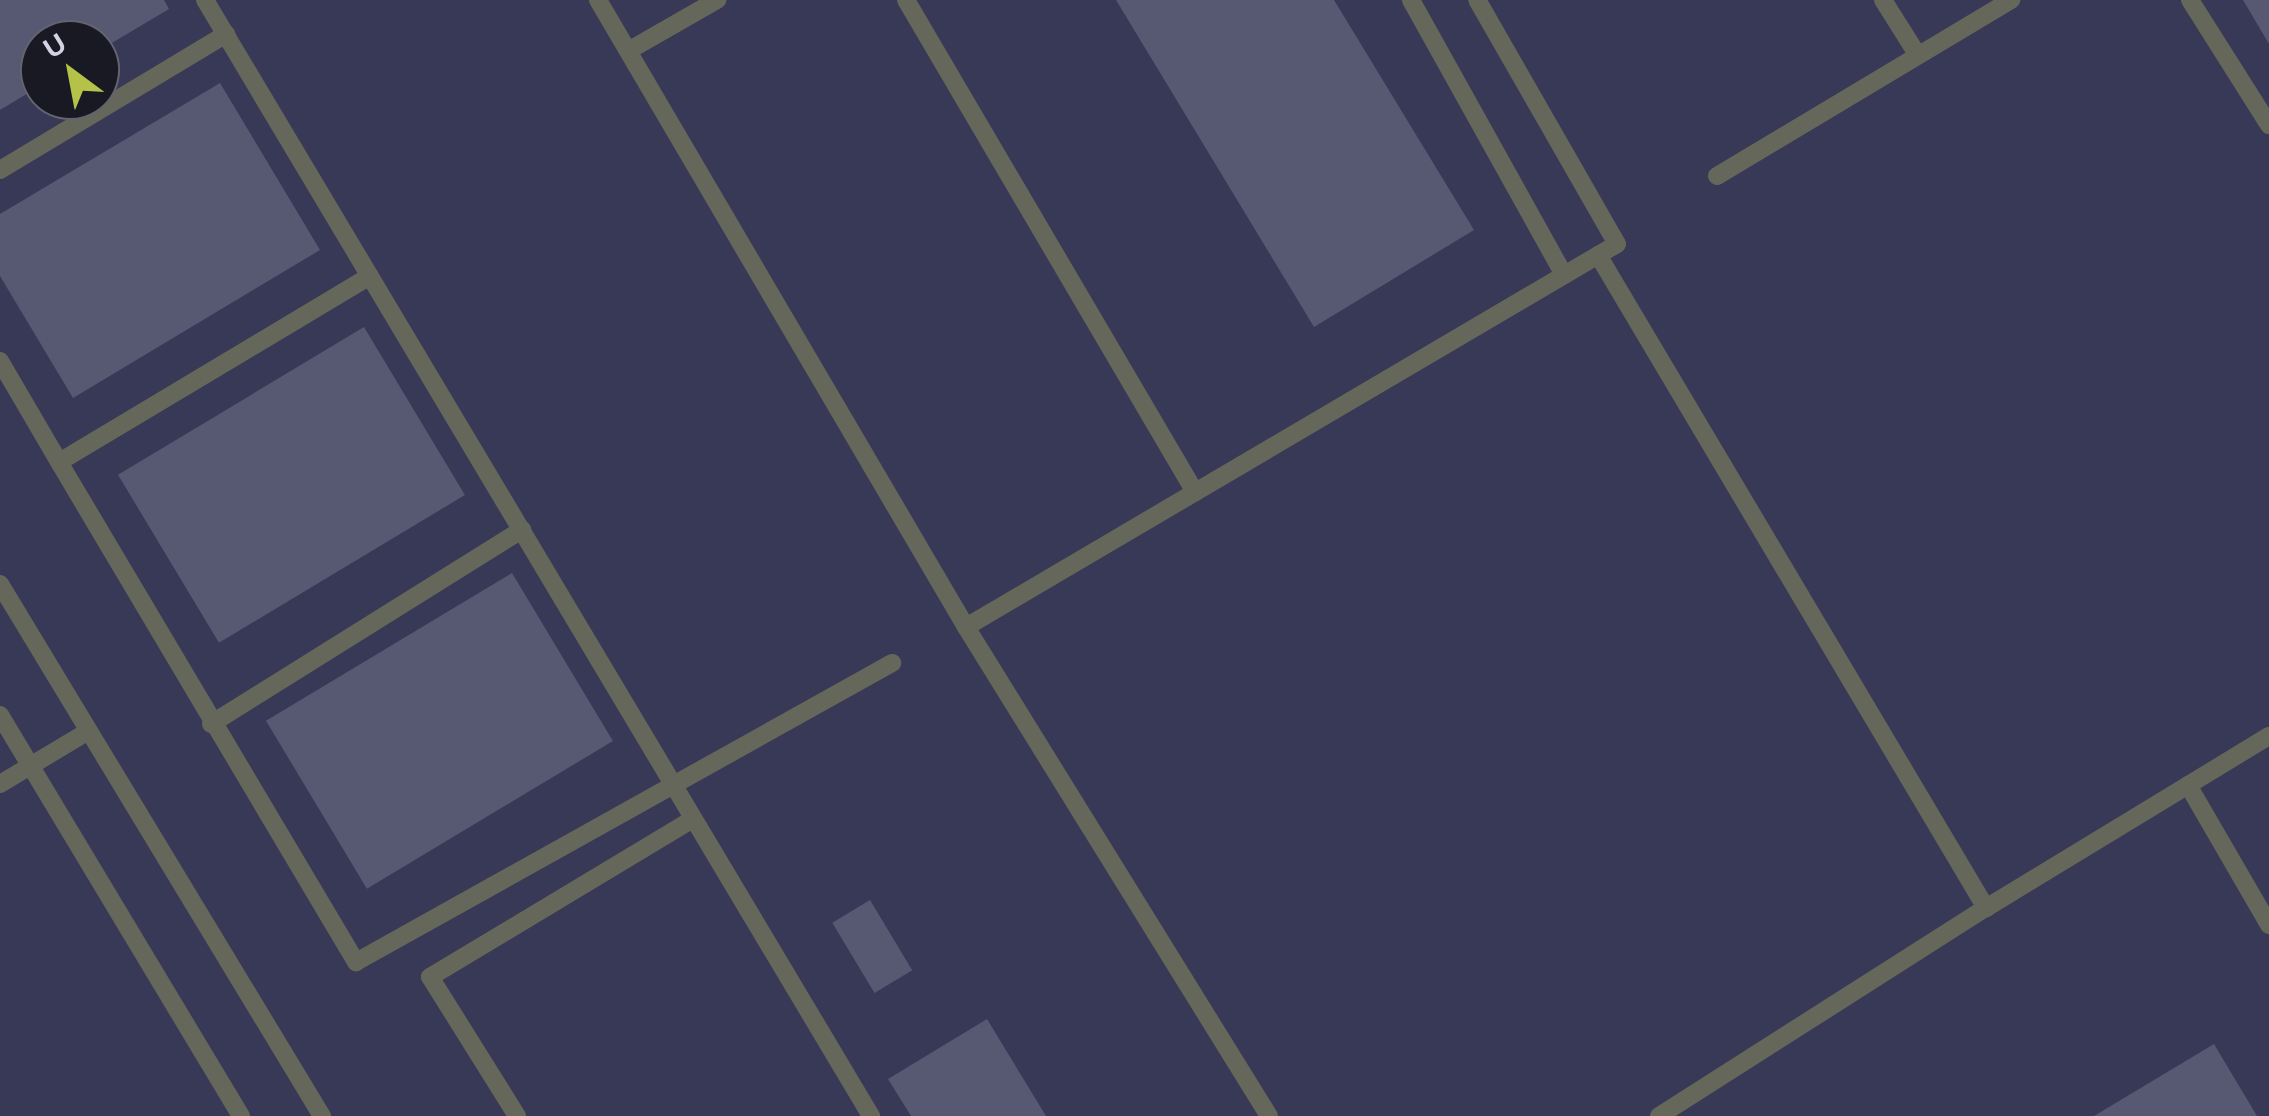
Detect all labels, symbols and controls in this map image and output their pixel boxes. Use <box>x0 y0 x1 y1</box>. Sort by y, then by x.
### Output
north arrow <box>20 20 120 120</box>
text: U <box>38 27 72 64</box>

